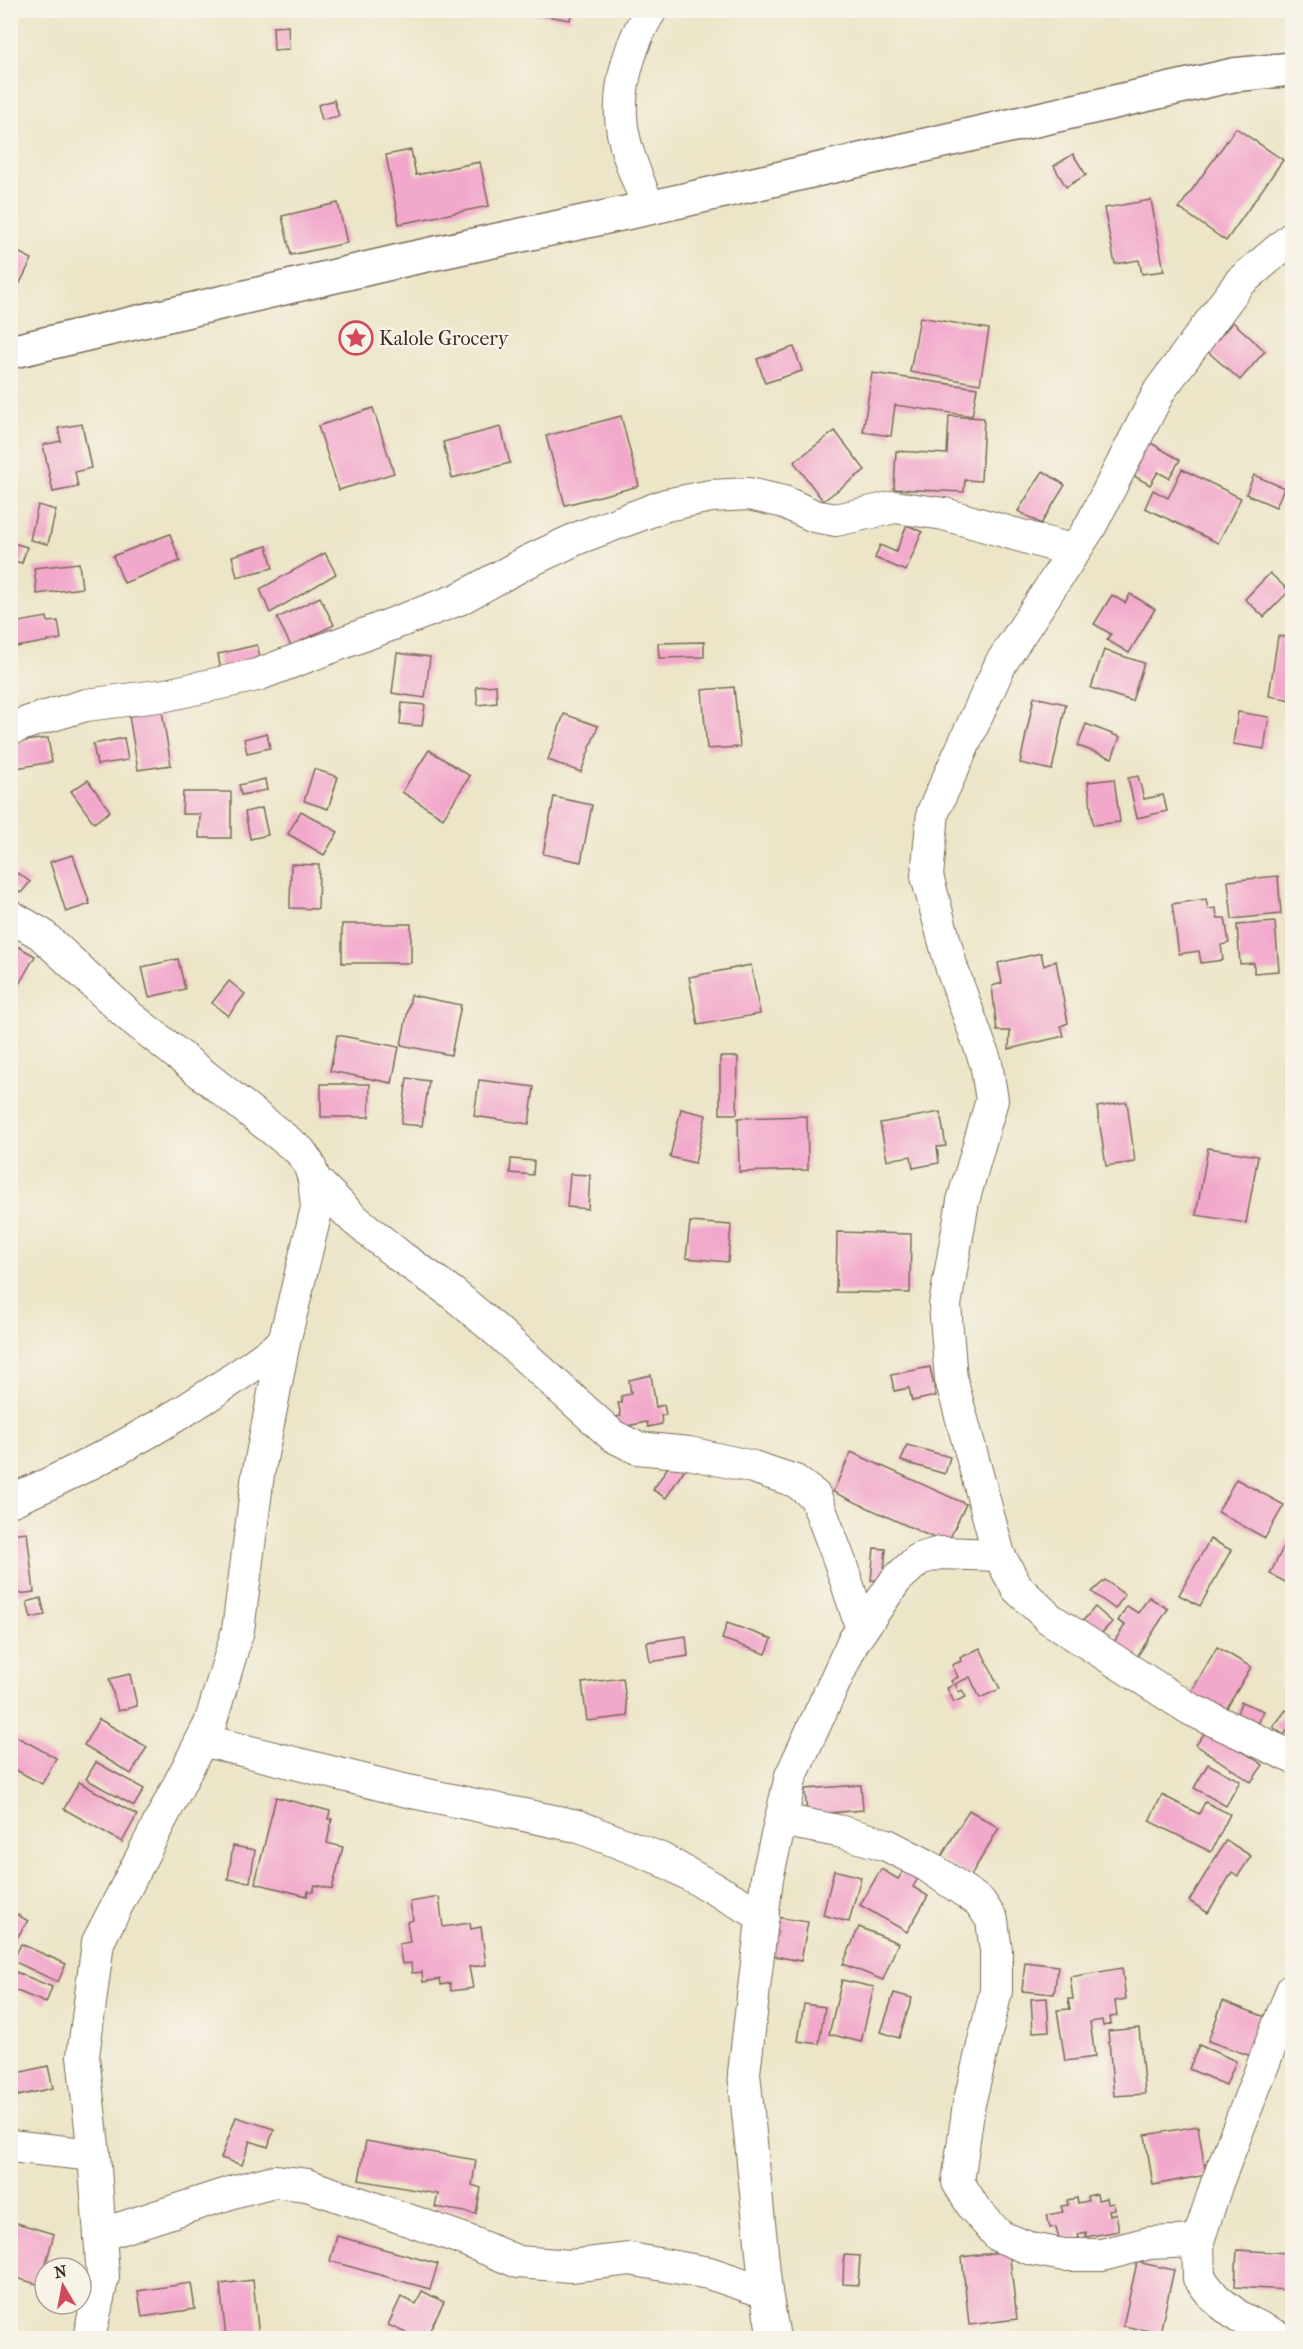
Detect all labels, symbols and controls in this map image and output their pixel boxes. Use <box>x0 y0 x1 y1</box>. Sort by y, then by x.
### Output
place icon: Kalole Grocery <box>338 320 374 356</box>
place label: Kalole Grocery <box>379 327 510 350</box>
north arrow <box>33 2256 93 2316</box>
text: N <box>53 2261 69 2282</box>

